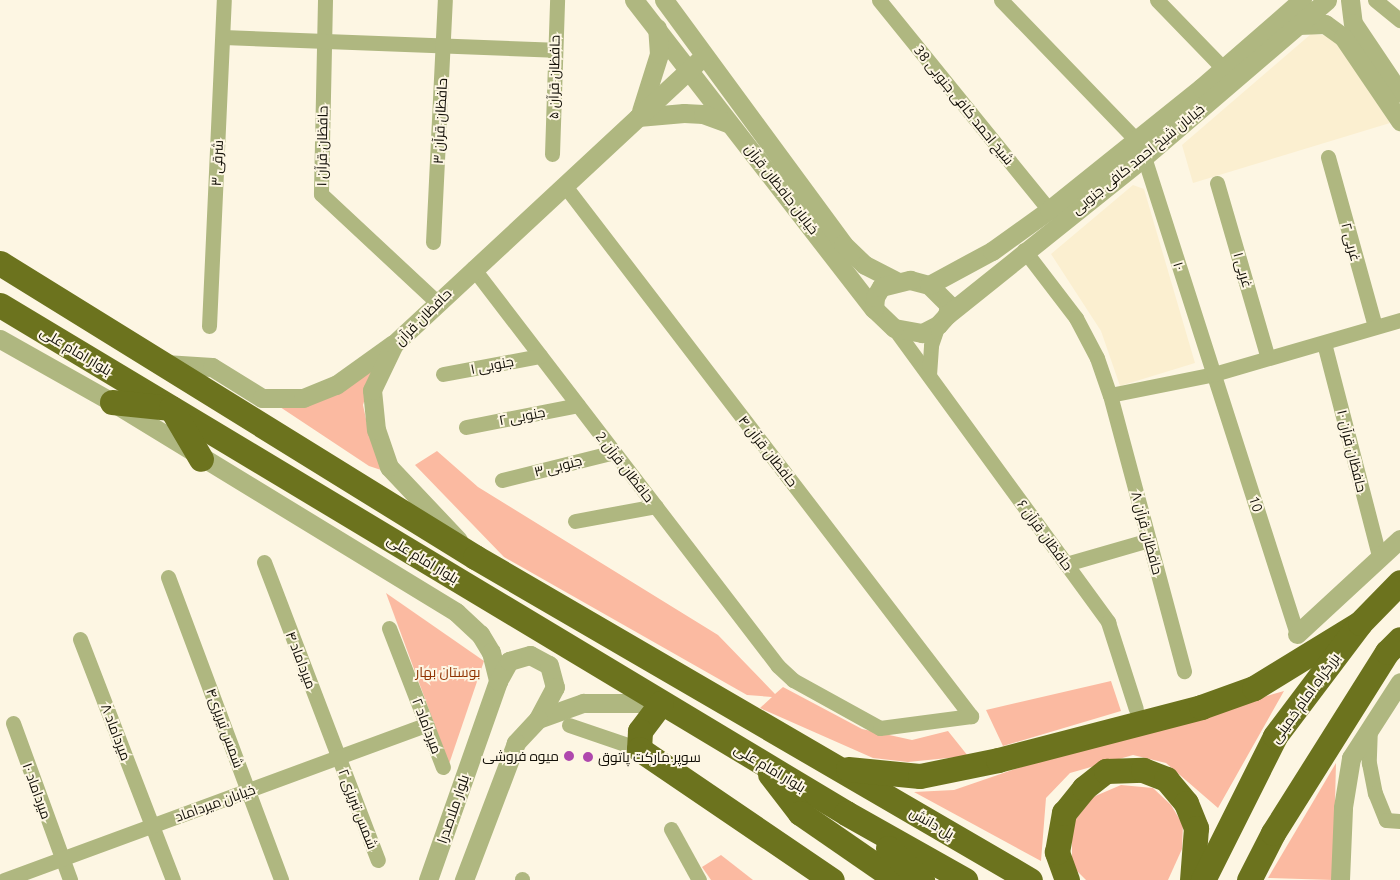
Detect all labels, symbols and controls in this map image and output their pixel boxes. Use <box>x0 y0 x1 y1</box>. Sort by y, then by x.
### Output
street label: حافظان قرآن ۵ <box>545 35 563 119</box>
street label: شیخ احمد کافی جنوبی 38 <box>911 42 1017 168</box>
street label: حافظان قرآن ۳ <box>429 78 451 164</box>
street label: خیابان شیخ احمد کافی جنوبی <box>1068 100 1208 218</box>
street label: حافظان قرآن ۱ <box>313 105 331 187</box>
street label: ۳ شرقی <box>207 139 227 187</box>
street label: خیابان حافظان قرآن <box>742 141 822 237</box>
street label: ۲ غربی <box>1338 221 1364 263</box>
street label: ۱ غربی <box>1230 250 1256 290</box>
street label: ۱۰ <box>1170 260 1188 272</box>
street label: حافظان قرآن <box>391 285 455 349</box>
street label: بلوار امام علی <box>37 323 115 379</box>
street label: جنوبی ۱ <box>469 353 515 377</box>
street label: جنوبی ۲ <box>497 403 547 429</box>
street label: حافظان قرآن ۱۰ <box>1334 408 1370 494</box>
street label: حافظان قرآن ۴ <box>735 412 801 490</box>
street label: حافظان قرآن 2 <box>592 429 658 505</box>
street label: جنوبی ۳ <box>532 452 584 480</box>
street label: حافظان قرآن ۸ <box>1128 490 1166 576</box>
street label: 10 <box>1246 494 1266 514</box>
street label: حافظان قرآن ۶ <box>1014 496 1076 574</box>
street label: بلوار امام علی <box>384 531 462 587</box>
street label: میرداماد ۴ <box>282 629 320 691</box>
street label: بزرگراه امام خمینی <box>1267 650 1343 746</box>
park label: بوستان بهار <box>416 664 480 680</box>
street label: شمس تیریزی۴ <box>203 686 247 770</box>
street label: میرداماد ۲ <box>409 696 445 756</box>
street label: میرداماد ۸ <box>97 701 135 763</box>
street label: بلوار امام علی <box>731 740 809 796</box>
place label: میوه فروشی <box>482 748 559 764</box>
place label: سوپر مارکت پاتوق <box>598 749 701 765</box>
marker: میوه فروشی <box>563 750 575 762</box>
marker: سوپر مارکت پاتوق <box>582 751 594 763</box>
street label: میرداماد ۱۰ <box>19 761 55 821</box>
street label: شمس تبریزی ۲ <box>335 766 381 852</box>
street label: بلوار ملاصدرا <box>433 772 473 846</box>
street label: خیابان میرداماد <box>173 781 257 825</box>
street label: پل دانش <box>907 804 957 842</box>

